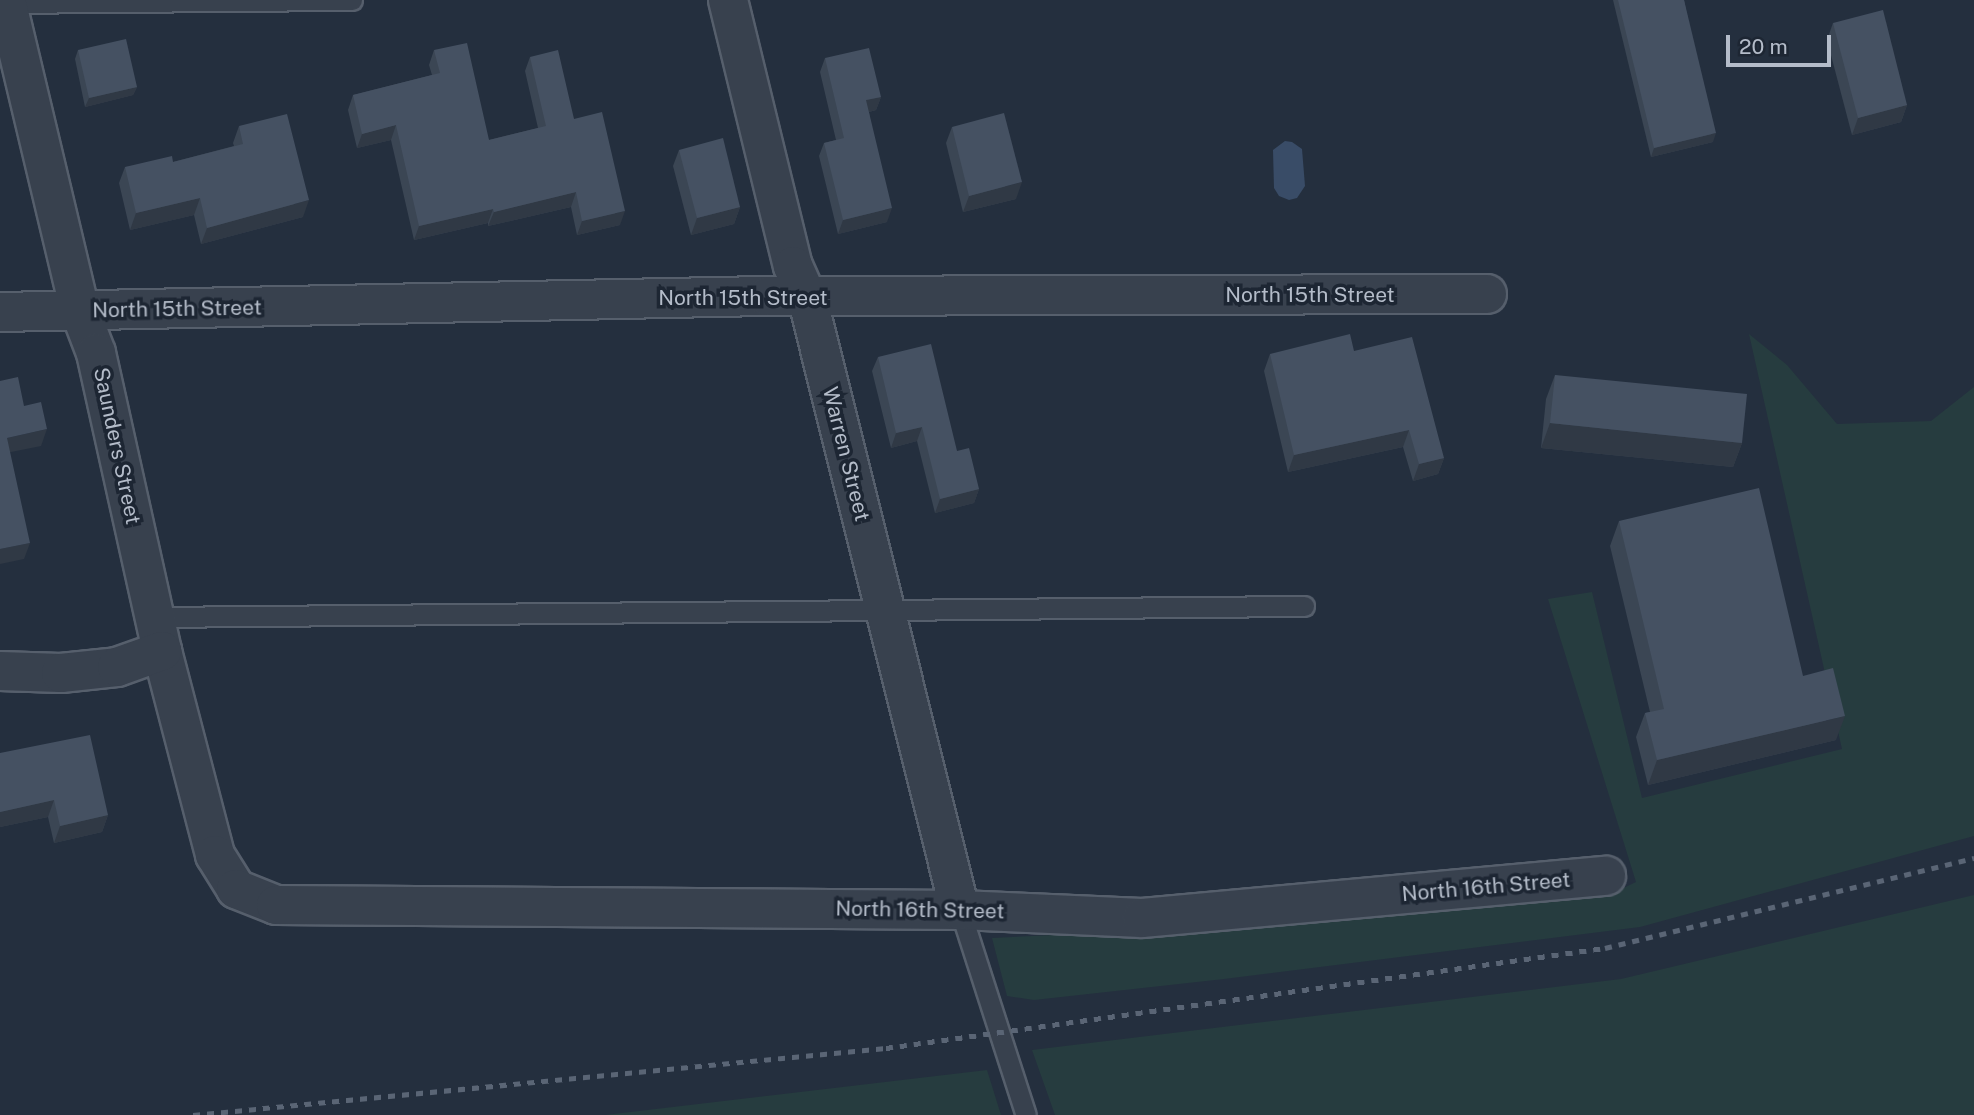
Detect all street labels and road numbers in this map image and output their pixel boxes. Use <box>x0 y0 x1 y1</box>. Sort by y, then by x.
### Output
street label: North 15th Street <box>1225 282 1395 308</box>
street label: North 15th Street <box>658 285 828 311</box>
street label: North 15th Street <box>92 295 262 323</box>
street label: Saunders Street <box>88 365 146 527</box>
street label: Warren Street <box>817 384 875 524</box>
street label: North 16th Street <box>1401 867 1571 907</box>
street label: North 16th Street <box>835 896 1005 924</box>

